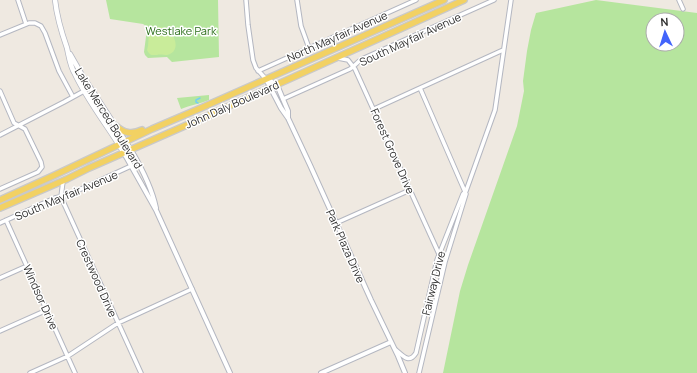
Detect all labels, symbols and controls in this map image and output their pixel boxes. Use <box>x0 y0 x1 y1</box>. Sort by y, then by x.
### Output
street label: North Mayfair Avenue <box>284 7 390 65</box>
street label: South Mayfair Avenue <box>357 9 464 69</box>
north arrow <box>645 12 685 52</box>
text: N <box>660 14 669 29</box>
park label: Westlake Park <box>146 23 217 38</box>
street label: Lake Merced Boulevard <box>72 65 146 171</box>
street label: John Daly Boulevard <box>183 77 281 131</box>
street label: Forest Grove Drive <box>367 106 419 197</box>
street label: South Mayfair Avenue <box>12 166 120 223</box>
street label: Park Plaza Drive <box>323 207 369 286</box>
street label: Crestwood Drive <box>73 237 121 320</box>
street label: Fairway Drive <box>418 249 448 317</box>
street label: Windsor Drive <box>20 262 62 332</box>

